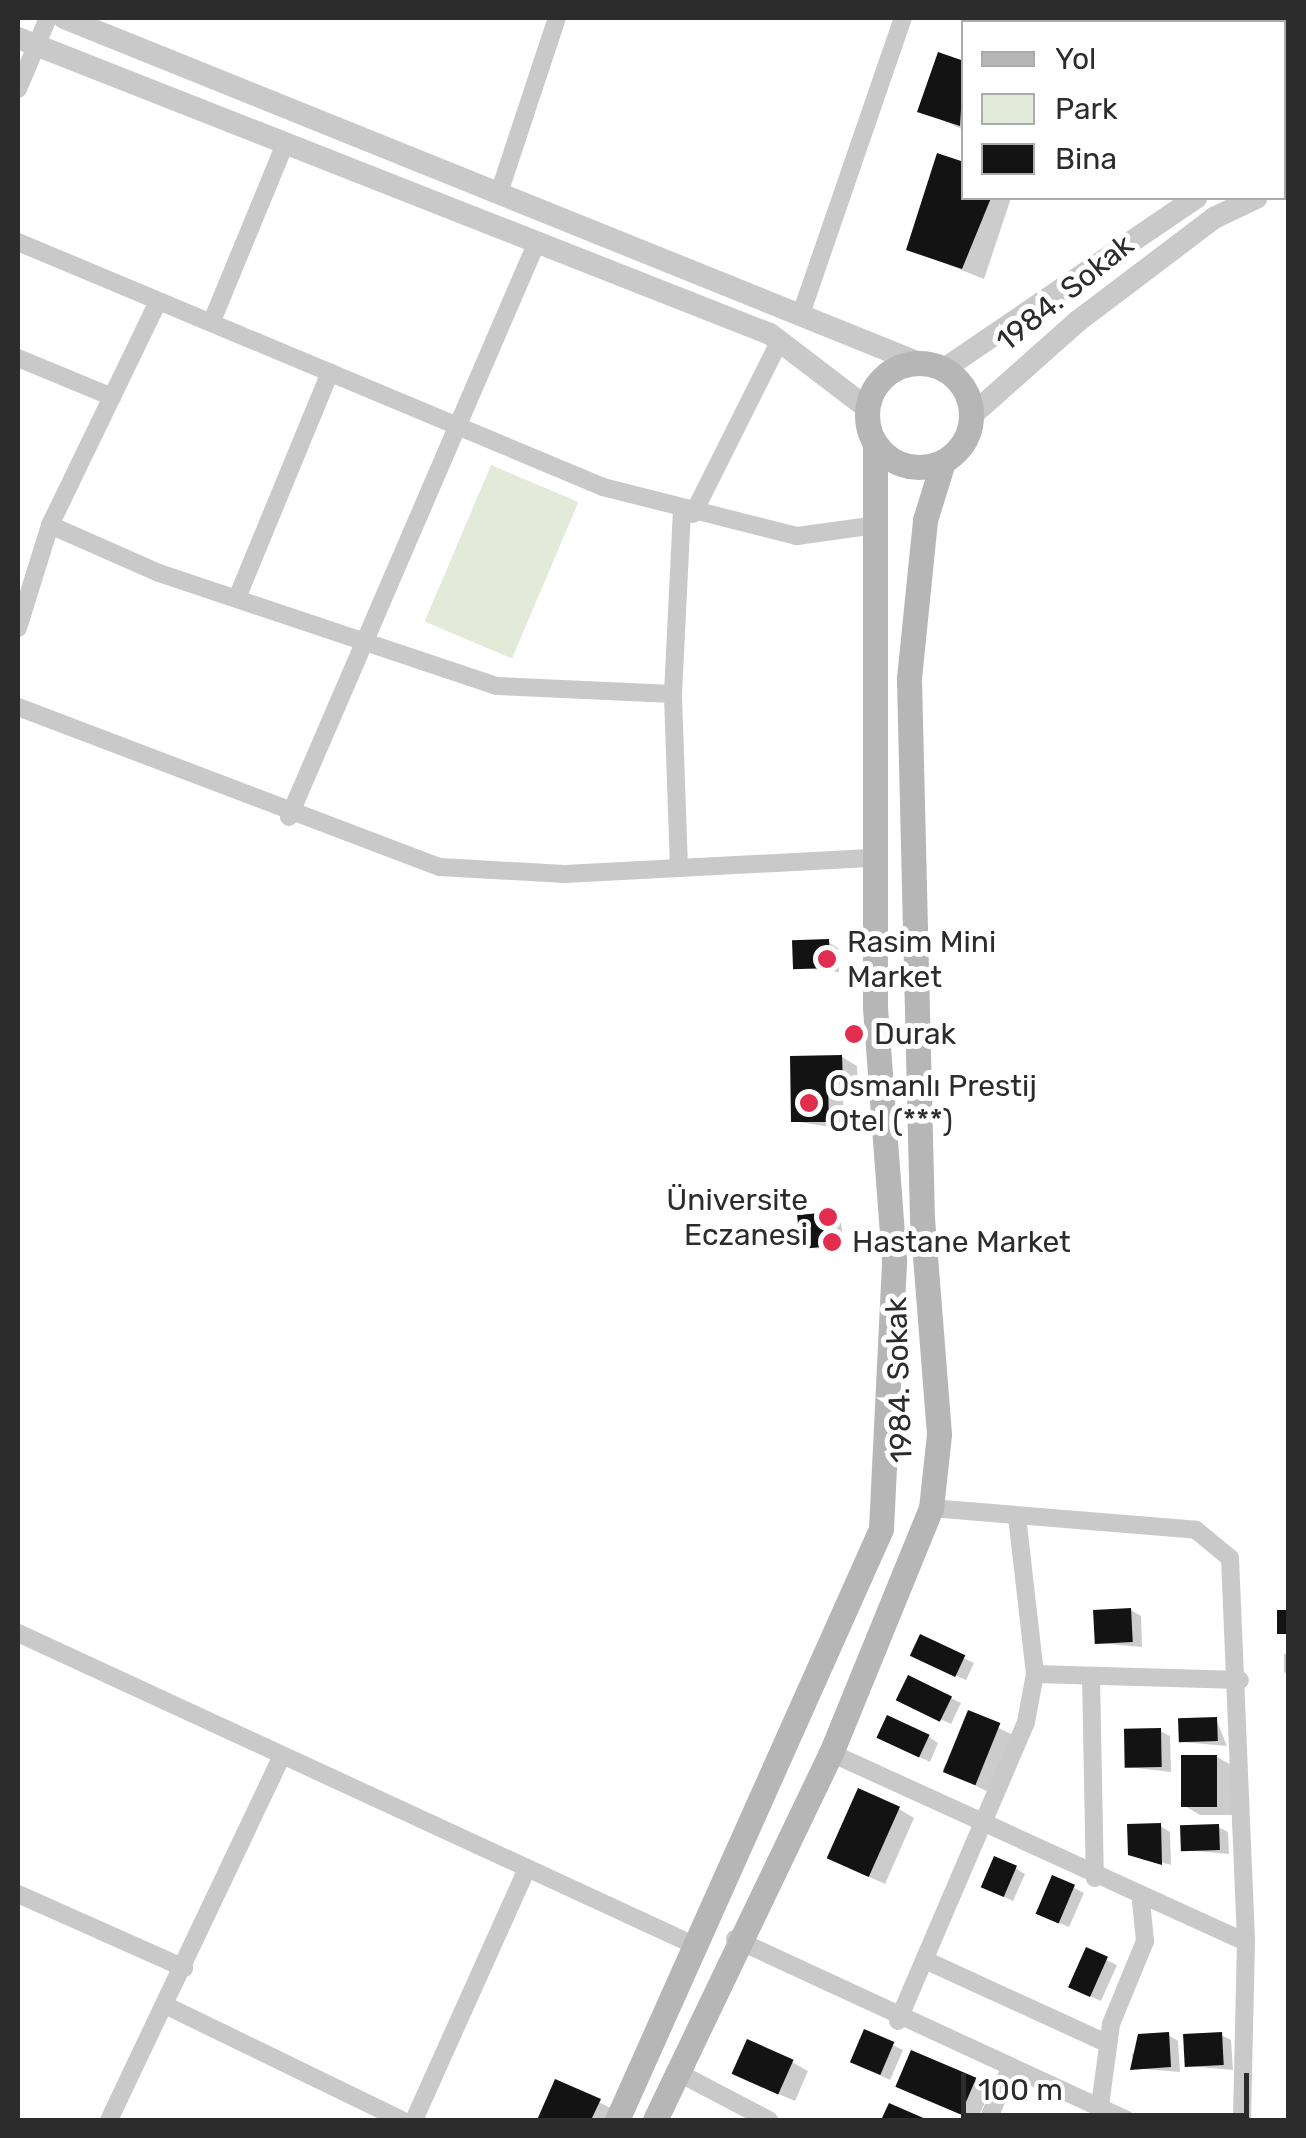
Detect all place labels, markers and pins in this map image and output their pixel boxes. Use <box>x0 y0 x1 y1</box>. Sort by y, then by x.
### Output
place label: Rasim Mini Market <box>847 924 996 994</box>
marker: Rasim Mini Market <box>816 948 838 970</box>
place label: Durak <box>874 1016 956 1052</box>
marker: Durak <box>843 1023 865 1045</box>
place label: Osmanlı Prestij Otel (***) <box>829 1068 1037 1138</box>
marker: Osmanlı Prestij Otel (***) <box>798 1092 820 1114</box>
place label: Üniversite Eczanesi <box>666 1182 808 1252</box>
marker: Üniversite Eczanesi <box>817 1206 839 1228</box>
place label: Hastane Market <box>852 1224 1071 1260</box>
marker: Hastane Market <box>821 1231 843 1253</box>

